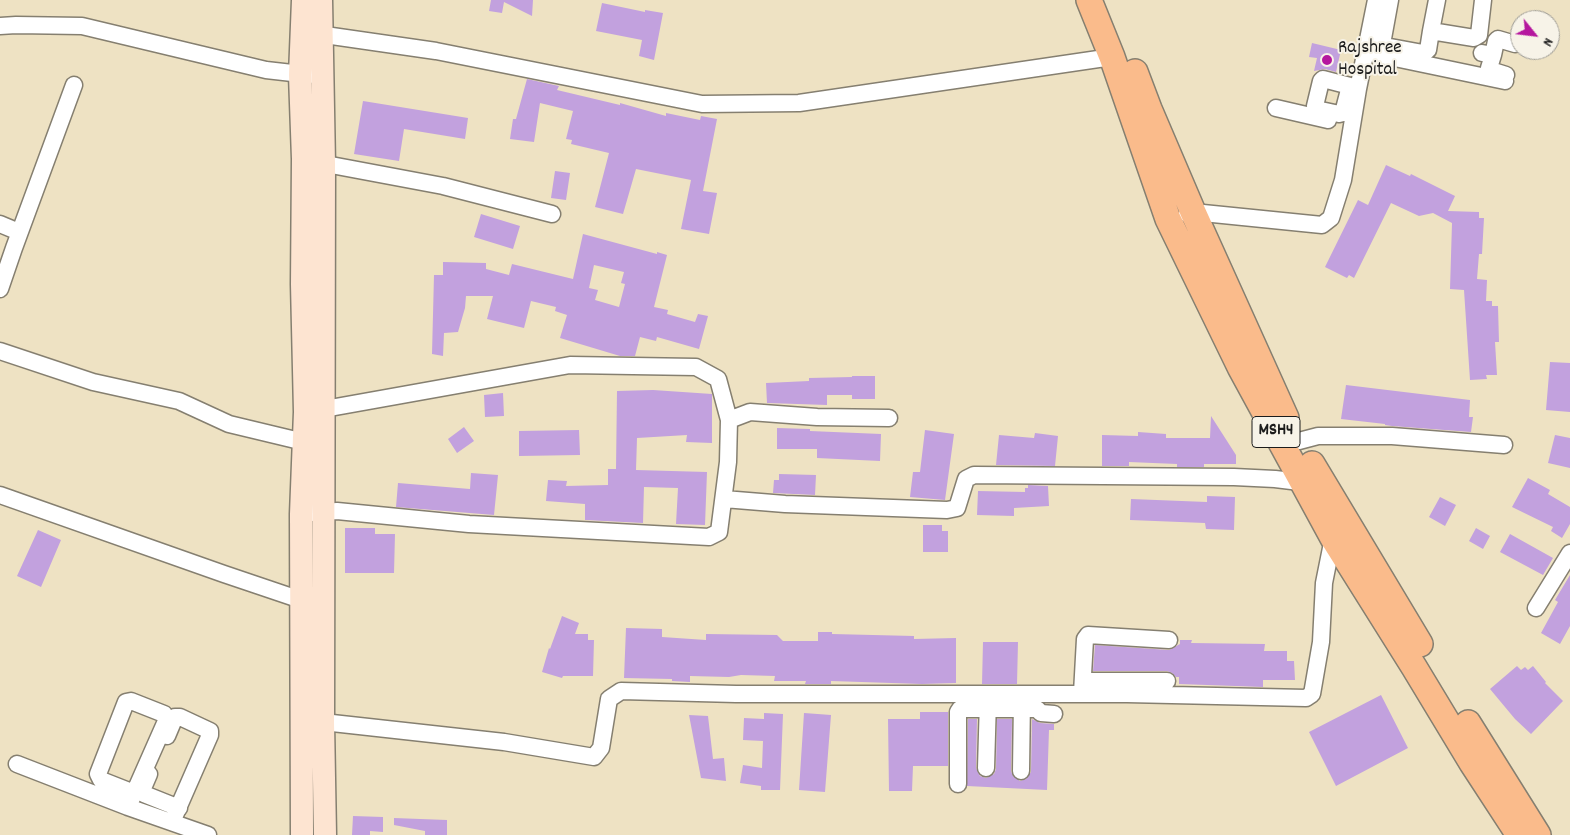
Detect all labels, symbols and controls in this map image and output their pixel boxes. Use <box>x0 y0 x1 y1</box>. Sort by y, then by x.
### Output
north arrow <box>1510 10 1560 60</box>
text: N <box>1537 34 1558 50</box>
place label: Rajshree Hospital <box>1338 38 1402 82</box>
marker: Rajshree Hospital <box>1320 53 1334 67</box>
road number: MSH4 <box>1252 417 1300 448</box>

